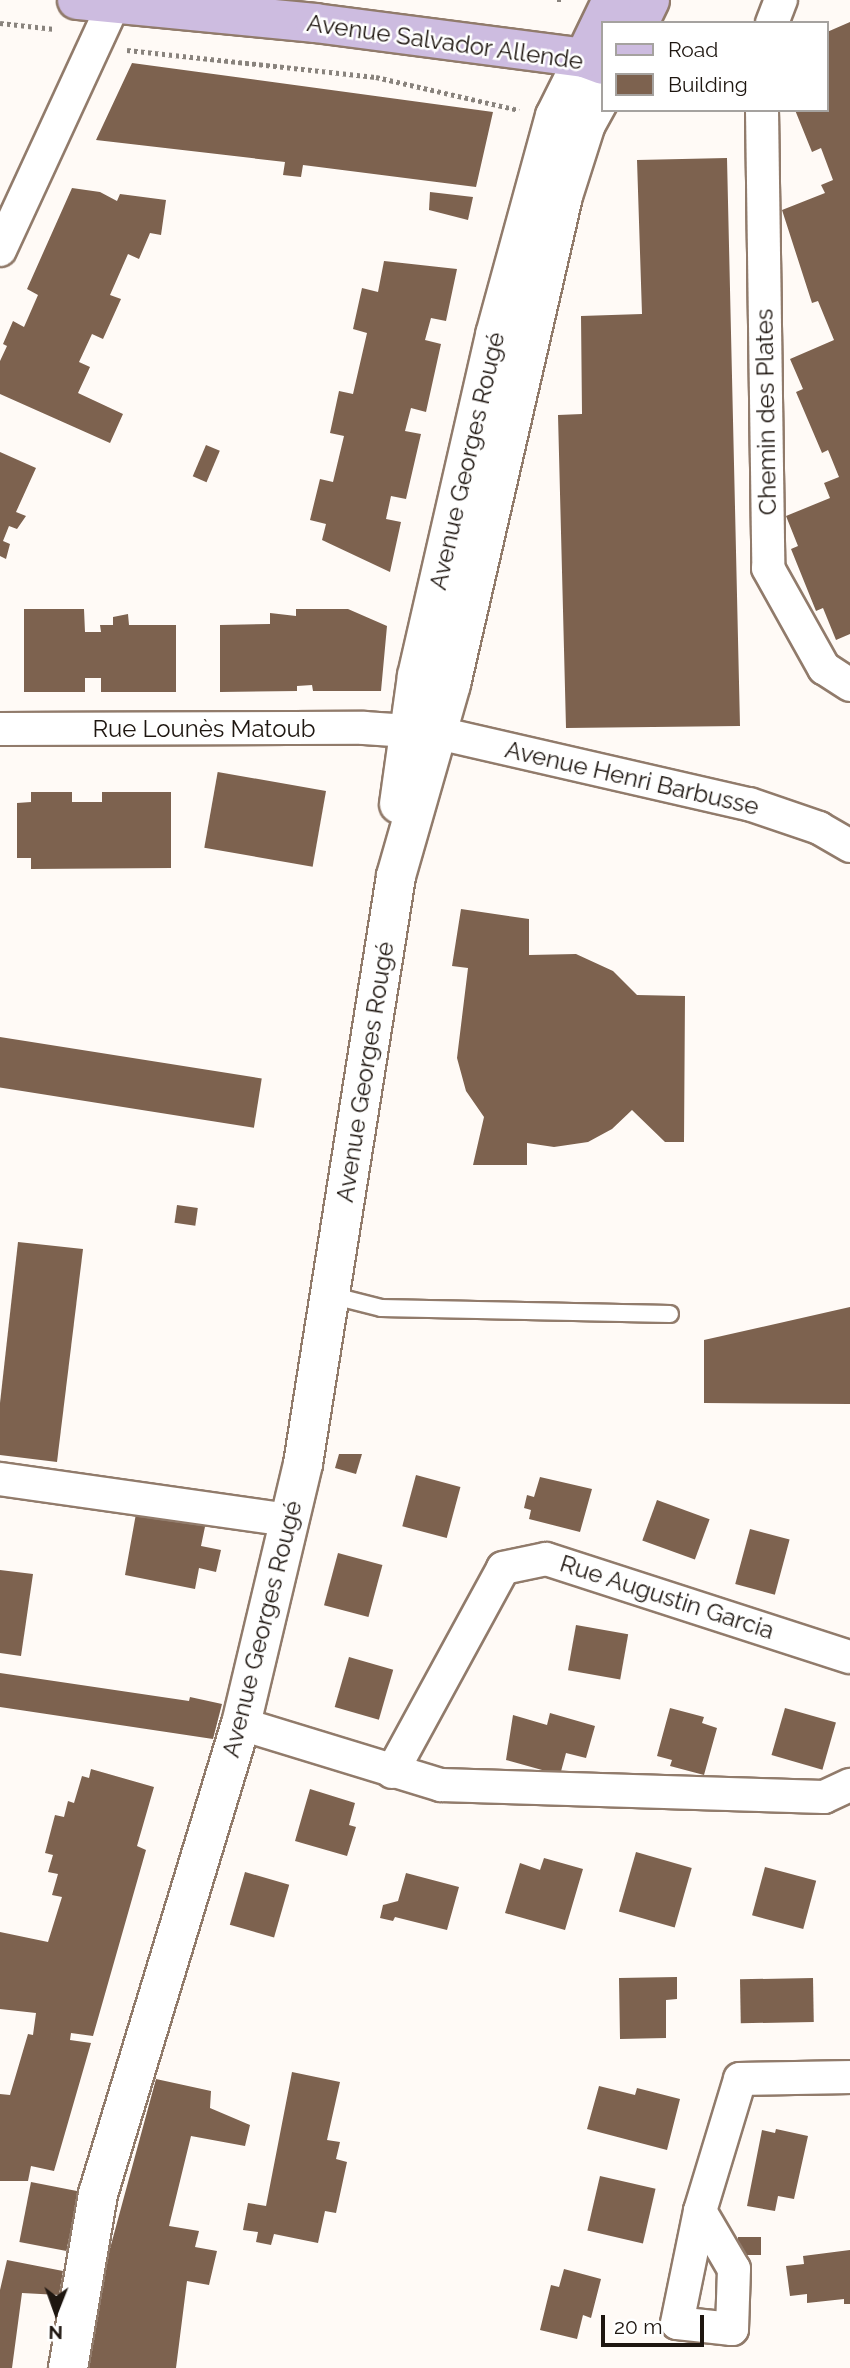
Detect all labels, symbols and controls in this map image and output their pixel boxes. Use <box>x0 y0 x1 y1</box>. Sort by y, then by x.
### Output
street label: Avenue Salvador Allende <box>304 8 586 76</box>
legend <box>602 21 829 112</box>
text: Road <box>668 37 718 62</box>
text: Building <box>668 72 748 97</box>
street label: Chemin des Plates <box>750 308 782 516</box>
street label: Avenue Georges Rougé <box>423 329 511 593</box>
street label: Rue Lounès Matoub <box>92 715 316 743</box>
street label: Avenue Henri Barbusse <box>502 735 762 821</box>
street label: Avenue Georges Rougé <box>330 940 400 1204</box>
street label: Avenue Georges Rougé <box>216 1498 308 1760</box>
street label: Rue Augustin Garcia <box>556 1549 778 1645</box>
north arrow <box>21 2277 91 2347</box>
scale bar <box>605 2302 708 2346</box>
text: 20 m <box>614 2314 662 2339</box>
text: N <box>48 2322 63 2344</box>

